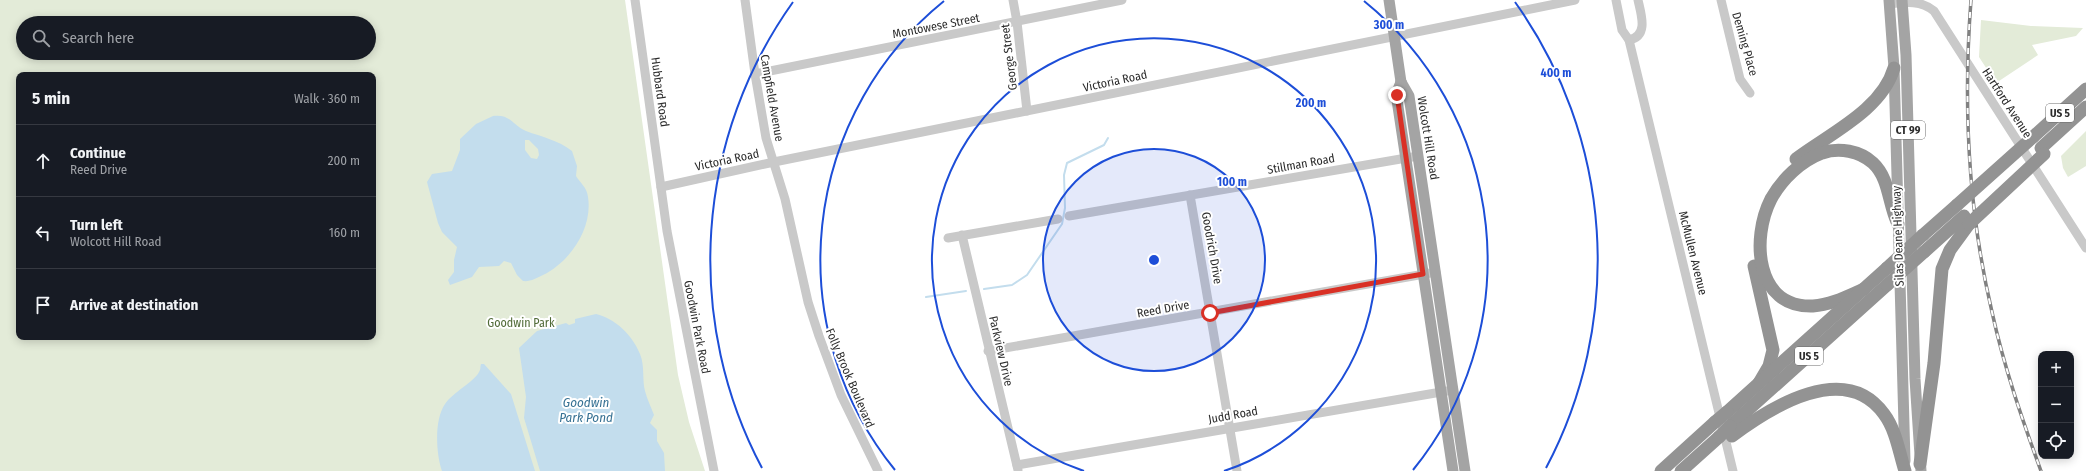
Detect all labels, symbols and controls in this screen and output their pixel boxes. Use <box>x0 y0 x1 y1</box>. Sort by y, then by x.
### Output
street label: Deming Place <box>1729 10 1761 78</box>
street label: Montowese Street <box>891 11 981 41</box>
search box <box>16 16 376 60</box>
text: 300 m <box>1373 18 1404 32</box>
street label: George Street <box>998 23 1020 91</box>
icon: search <box>30 27 52 49</box>
text: Search here <box>62 29 134 47</box>
street label: Campfield Avenue <box>757 53 787 143</box>
street label: Hubbard Road <box>648 56 672 128</box>
text: 400 m <box>1541 66 1571 80</box>
street label: Hartford Avenue <box>1979 66 2035 141</box>
street label: Victoria Road <box>1082 67 1148 95</box>
route end <box>1388 86 1406 104</box>
text: 5 min <box>32 88 70 109</box>
text: Walk · 360 m <box>294 91 360 106</box>
street label: Wolcott Hill Road <box>1414 95 1442 181</box>
text: 200 m <box>1295 96 1326 110</box>
road number: US 5 <box>2046 104 2074 122</box>
road number: CT 99 <box>1891 121 1925 139</box>
text: Continue <box>70 144 126 162</box>
street label: Victoria Road <box>694 146 760 174</box>
icon: ahead <box>32 150 54 172</box>
street label: Stillman Road <box>1266 151 1336 177</box>
text: 200 m <box>328 153 360 168</box>
text: Reed Drive <box>70 162 127 177</box>
text: 100 m <box>1217 175 1247 189</box>
street label: Silas Deane Highway <box>1889 185 1907 287</box>
street label: McMullen Avenue <box>1676 210 1710 296</box>
street label: Goodrich Drive <box>1199 211 1225 285</box>
text: Turn left <box>70 216 123 234</box>
icon: left <box>32 222 54 244</box>
text: 160 m <box>329 225 360 240</box>
text: Wolcott Hill Road <box>70 234 162 249</box>
centre of rings <box>1147 253 1161 267</box>
street label: Goodwin Park Road <box>681 279 713 375</box>
icon: arrive <box>32 294 54 316</box>
text: Arrive at destination <box>70 296 198 314</box>
street label: Reed Drive <box>1136 298 1190 320</box>
route start <box>1201 304 1219 322</box>
street label: Parkview Drive <box>986 314 1016 388</box>
park label: Goodwin Park <box>487 316 555 330</box>
street label: Folly Brook Boulevard <box>823 326 877 430</box>
road number: US 5 <box>1795 347 1823 365</box>
map controls <box>2038 351 2074 459</box>
button: + <box>2038 351 2074 387</box>
button: − <box>2038 387 2074 423</box>
water label: Goodwin Park Pond <box>559 395 613 425</box>
street label: Judd Road <box>1207 404 1259 426</box>
button: locate <box>2038 423 2074 459</box>

